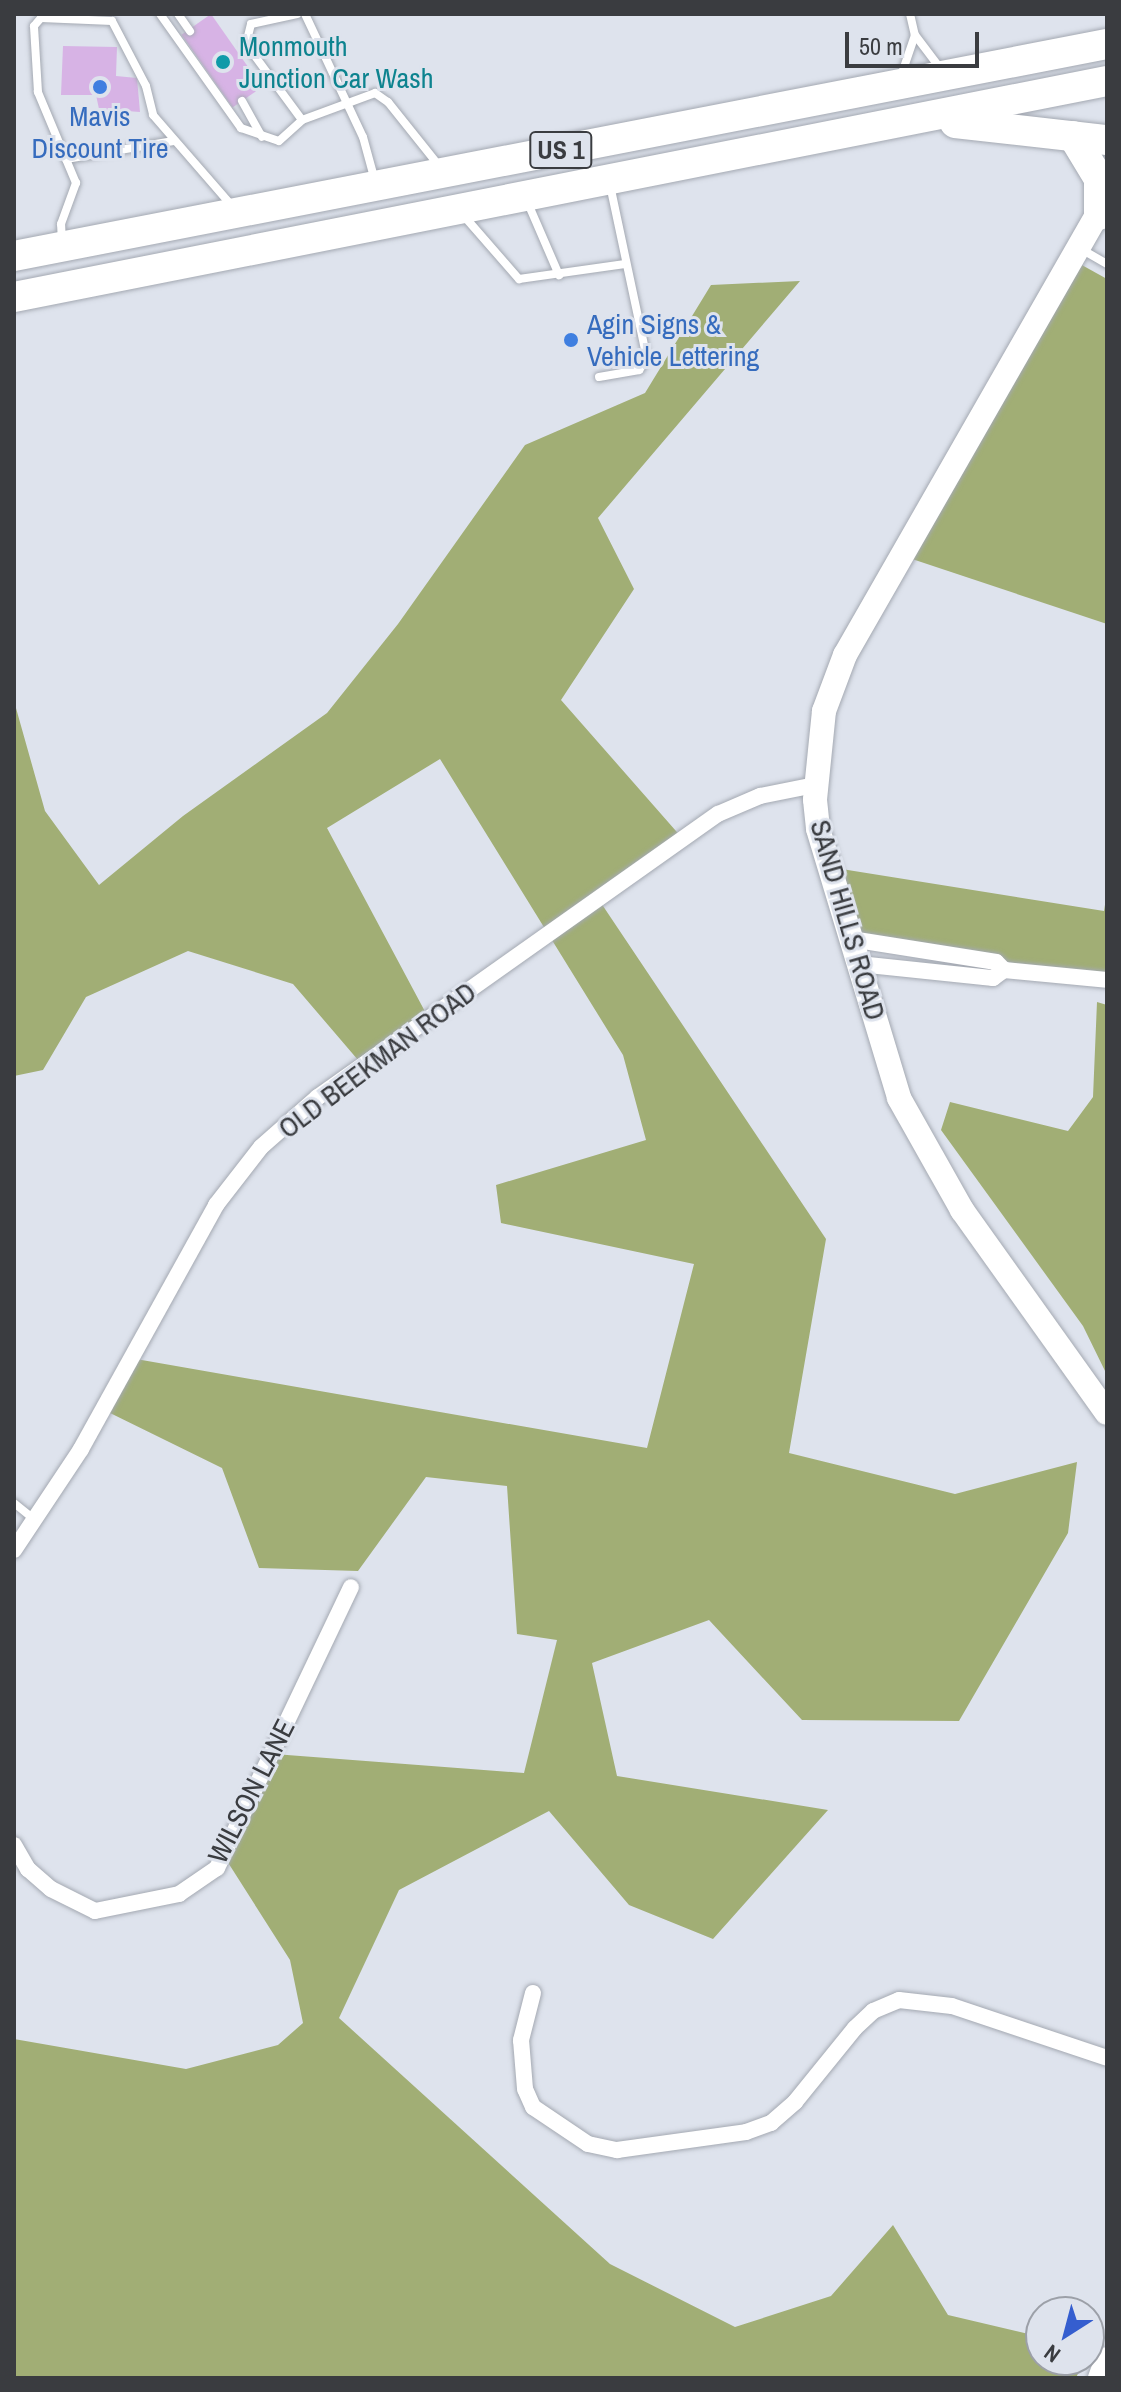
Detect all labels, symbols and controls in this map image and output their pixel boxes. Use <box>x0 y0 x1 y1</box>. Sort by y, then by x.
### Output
scale bar <box>849 16 983 66</box>
place label: Monmouth Junction Car Wash <box>239 29 433 95</box>
text: 50 m <box>859 30 903 62</box>
marker: Monmouth Junction Car Wash <box>214 53 232 71</box>
marker: Mavis Discount Tire <box>91 78 109 96</box>
place label: Mavis Discount Tire <box>31 99 169 165</box>
road number: US 1 <box>529 128 593 172</box>
place label: Agin Signs & Vehicle Lettering <box>587 307 759 373</box>
marker: Agin Signs & Vehicle Lettering <box>562 331 580 349</box>
street label: SAND HILLS ROAD <box>803 816 893 1024</box>
street label: OLD BEEKMAN ROAD <box>272 975 482 1145</box>
street label: WILSON LANE <box>200 1713 302 1869</box>
north arrow <box>1025 2296 1105 2376</box>
text: N <box>1038 2338 1066 2370</box>

